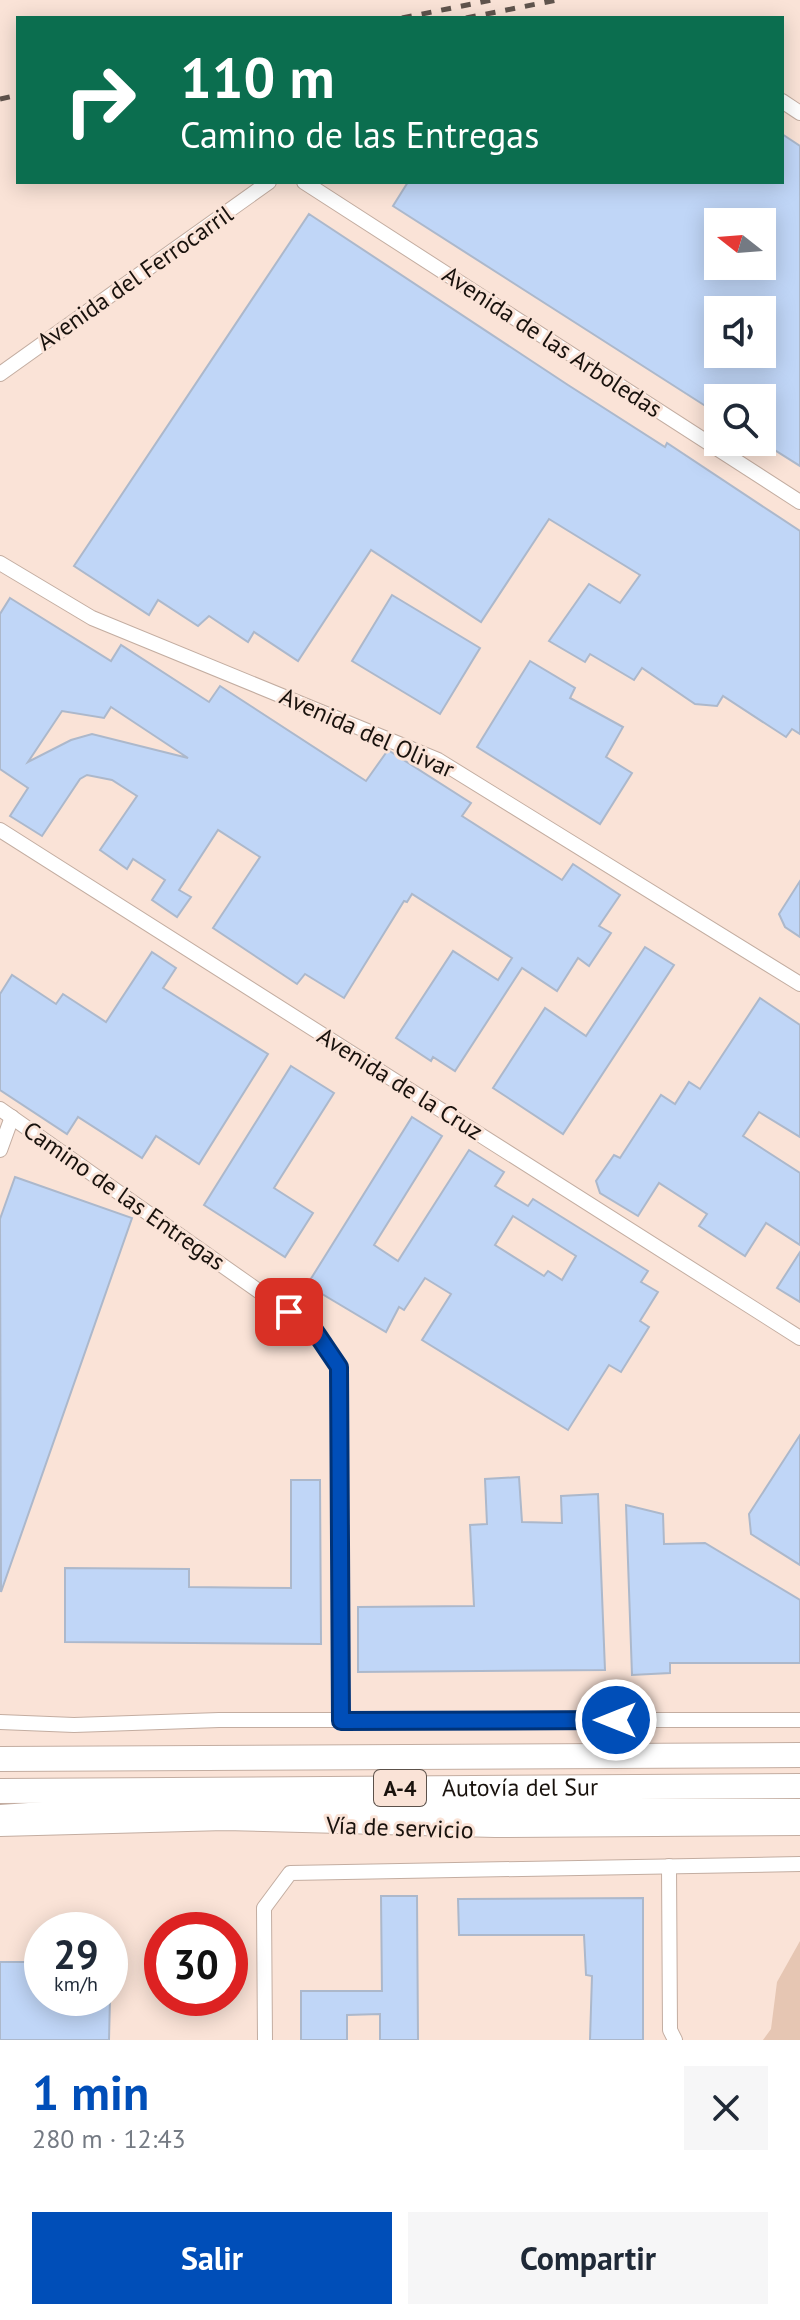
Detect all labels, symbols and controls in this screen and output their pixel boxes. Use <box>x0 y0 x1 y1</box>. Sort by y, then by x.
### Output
text: 110 m <box>180 41 335 113</box>
icon: right <box>48 48 152 152</box>
text: Camino de las Entregas <box>180 111 539 158</box>
street label: Avenida del Ferrocarril <box>31 198 239 357</box>
north arrow <box>704 208 776 280</box>
map controls <box>704 208 776 456</box>
street label: Avenida de las Arboledas <box>437 259 668 424</box>
button: sound <box>704 296 776 368</box>
button: search <box>704 384 776 456</box>
street label: Avenida del Olivar <box>275 680 459 785</box>
street label: Avenida de la Cruz <box>312 1020 489 1147</box>
street label: Camino de las Entregas <box>17 1114 231 1277</box>
pin <box>255 1278 323 1346</box>
icon: arrive <box>267 1290 311 1334</box>
position arrow <box>574 1678 658 1762</box>
road number: A-4 <box>374 1770 426 1806</box>
street label: Autovía del Sur <box>442 1771 598 1803</box>
street label: Vía de servicio <box>325 1809 474 1846</box>
speed limit sign: 30 <box>144 1912 248 2016</box>
text: 29 <box>53 1928 99 1980</box>
text: km/h <box>54 1971 98 1997</box>
text: 1 min <box>32 2061 149 2123</box>
button: close <box>684 2066 768 2150</box>
text: 280 m · 12:43 <box>32 2122 186 2155</box>
button: Salir <box>32 2212 392 2304</box>
button: Compartir <box>408 2212 768 2304</box>

